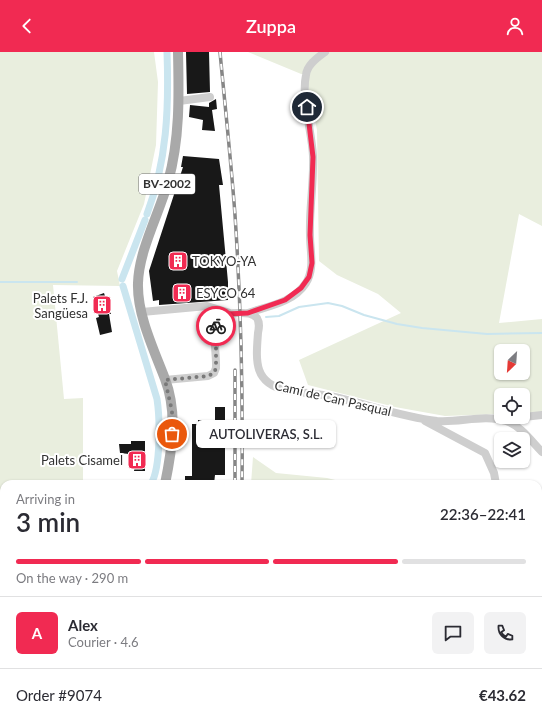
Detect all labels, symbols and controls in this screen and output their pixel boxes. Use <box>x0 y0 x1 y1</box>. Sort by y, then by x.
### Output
icon: back <box>16 15 38 37</box>
text: Zuppa <box>246 15 296 37</box>
icon: person <box>504 15 526 37</box>
pin <box>290 90 324 124</box>
icon: home <box>296 96 318 118</box>
road number: BV-2002 <box>139 174 195 194</box>
building icon: TOKYO-YA <box>167 250 189 272</box>
place label: TOKYO-YA <box>192 253 256 269</box>
building icon: ESYCO 64 <box>171 282 193 304</box>
place label: ESYCO 64 <box>196 285 256 301</box>
place label: Palets F.J. Sangüesa <box>33 290 88 321</box>
building icon: Palets F.J. Sangüesa <box>91 294 113 316</box>
courier <box>196 306 236 346</box>
icon: bike <box>205 315 227 337</box>
north arrow <box>494 344 530 380</box>
map controls <box>494 344 530 468</box>
street label: Camí de Can Pasqual <box>273 377 393 419</box>
button: locate <box>494 388 530 424</box>
pin <box>155 417 189 451</box>
callout: AUTOLIVERAS, S.L. <box>196 420 336 448</box>
icon: bag <box>161 423 183 445</box>
text: AUTOLIVERAS, S.L. <box>209 426 323 442</box>
button: layers <box>494 432 530 468</box>
building icon: Palets Cisamel <box>126 449 148 471</box>
place label: Palets Cisamel <box>41 452 123 468</box>
text: Arriving in <box>16 491 75 507</box>
text: 22:36–22:41 <box>440 505 526 523</box>
text: 3 min <box>16 506 80 538</box>
text: On the way · 290 m <box>16 570 128 586</box>
button: chat <box>432 612 474 654</box>
button: phone <box>484 612 526 654</box>
text: Alex <box>68 616 98 634</box>
text: A <box>32 624 42 642</box>
text: Courier · 4.6 <box>68 634 139 650</box>
text: Order #9074 <box>16 686 102 704</box>
text: €43.62 <box>479 686 526 704</box>

